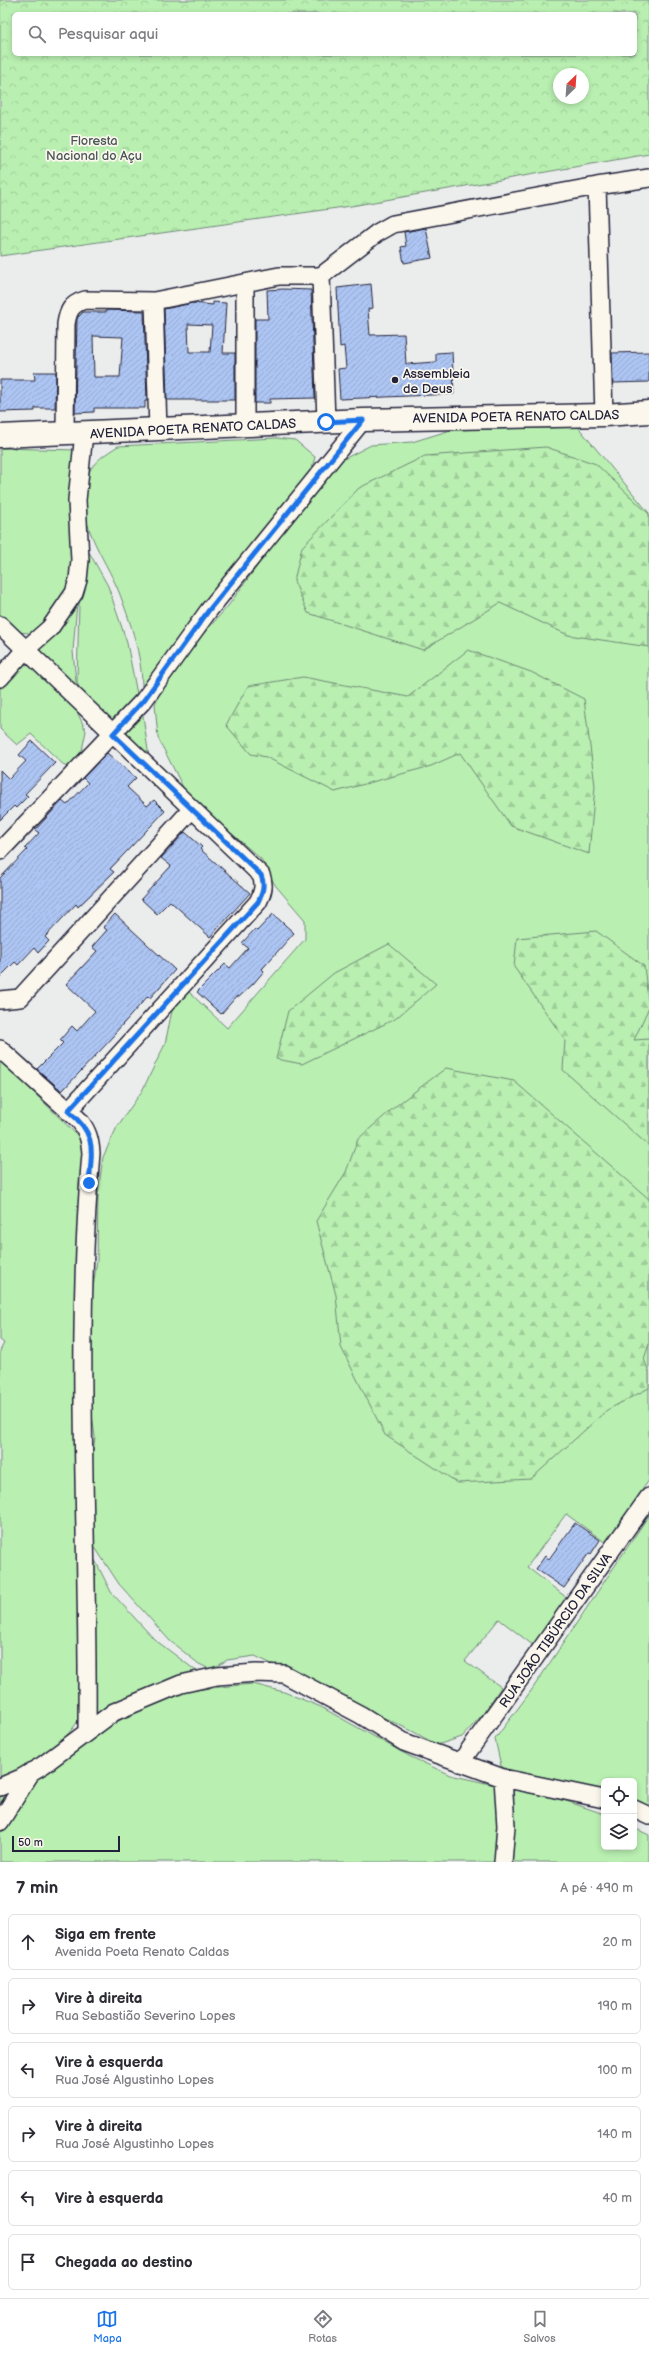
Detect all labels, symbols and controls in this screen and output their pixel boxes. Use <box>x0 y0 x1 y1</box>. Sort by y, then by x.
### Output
search box <box>12 12 637 56</box>
icon: search <box>26 23 48 45</box>
text: Pesquisar aqui <box>58 25 158 44</box>
north arrow <box>553 68 589 104</box>
park label: Floresta Nacional do Açu <box>46 133 142 164</box>
place label: Assembleia de Deus <box>403 366 470 397</box>
marker: Assembleia de Deus <box>390 375 400 385</box>
street label: AVENIDA POETA RENATO CALDAS <box>413 407 620 427</box>
route start <box>317 413 335 431</box>
street label: AVENIDA POETA RENATO CALDAS <box>90 416 297 442</box>
route end <box>80 1174 98 1192</box>
street label: RUA JOÃO TIBÚRCIO DA SILVA <box>495 1549 616 1711</box>
map controls <box>601 1778 637 1850</box>
button: locate <box>601 1778 637 1814</box>
button: layers <box>601 1814 637 1850</box>
scale bar <box>12 1834 120 1853</box>
text: 50 m <box>18 1836 43 1849</box>
text: 7 min <box>16 1878 58 1898</box>
text: A pé · 490 m <box>560 1880 633 1896</box>
text: Siga em frente <box>55 1925 156 1944</box>
icon: ahead <box>17 1931 39 1953</box>
text: 20 m <box>602 1934 632 1950</box>
text: Avenida Poeta Renato Caldas <box>55 1944 229 1960</box>
text: Vire à direita <box>55 1989 142 2008</box>
icon: right <box>17 1995 39 2017</box>
text: 190 m <box>598 1998 632 2014</box>
text: Rua Sebastião Severino Lopes <box>55 2008 235 2024</box>
text: Vire à esquerda <box>55 2053 163 2072</box>
icon: left <box>17 2059 39 2081</box>
text: 100 m <box>597 2062 632 2078</box>
text: Rua José Algustinho Lopes <box>55 2072 214 2088</box>
text: Vire à direita <box>55 2117 142 2136</box>
icon: right <box>17 2123 39 2145</box>
text: 140 m <box>597 2126 632 2142</box>
text: Rua José Algustinho Lopes <box>55 2136 214 2152</box>
icon: left <box>17 2187 39 2209</box>
text: Vire à esquerda <box>55 2189 163 2208</box>
text: 40 m <box>602 2190 632 2206</box>
icon: arrive <box>17 2251 39 2273</box>
text: Chegada ao destino <box>55 2253 193 2272</box>
tab: Mapa <box>93 2308 122 2345</box>
tab: Rotas <box>308 2308 337 2345</box>
tab: Salvos <box>524 2308 556 2345</box>

